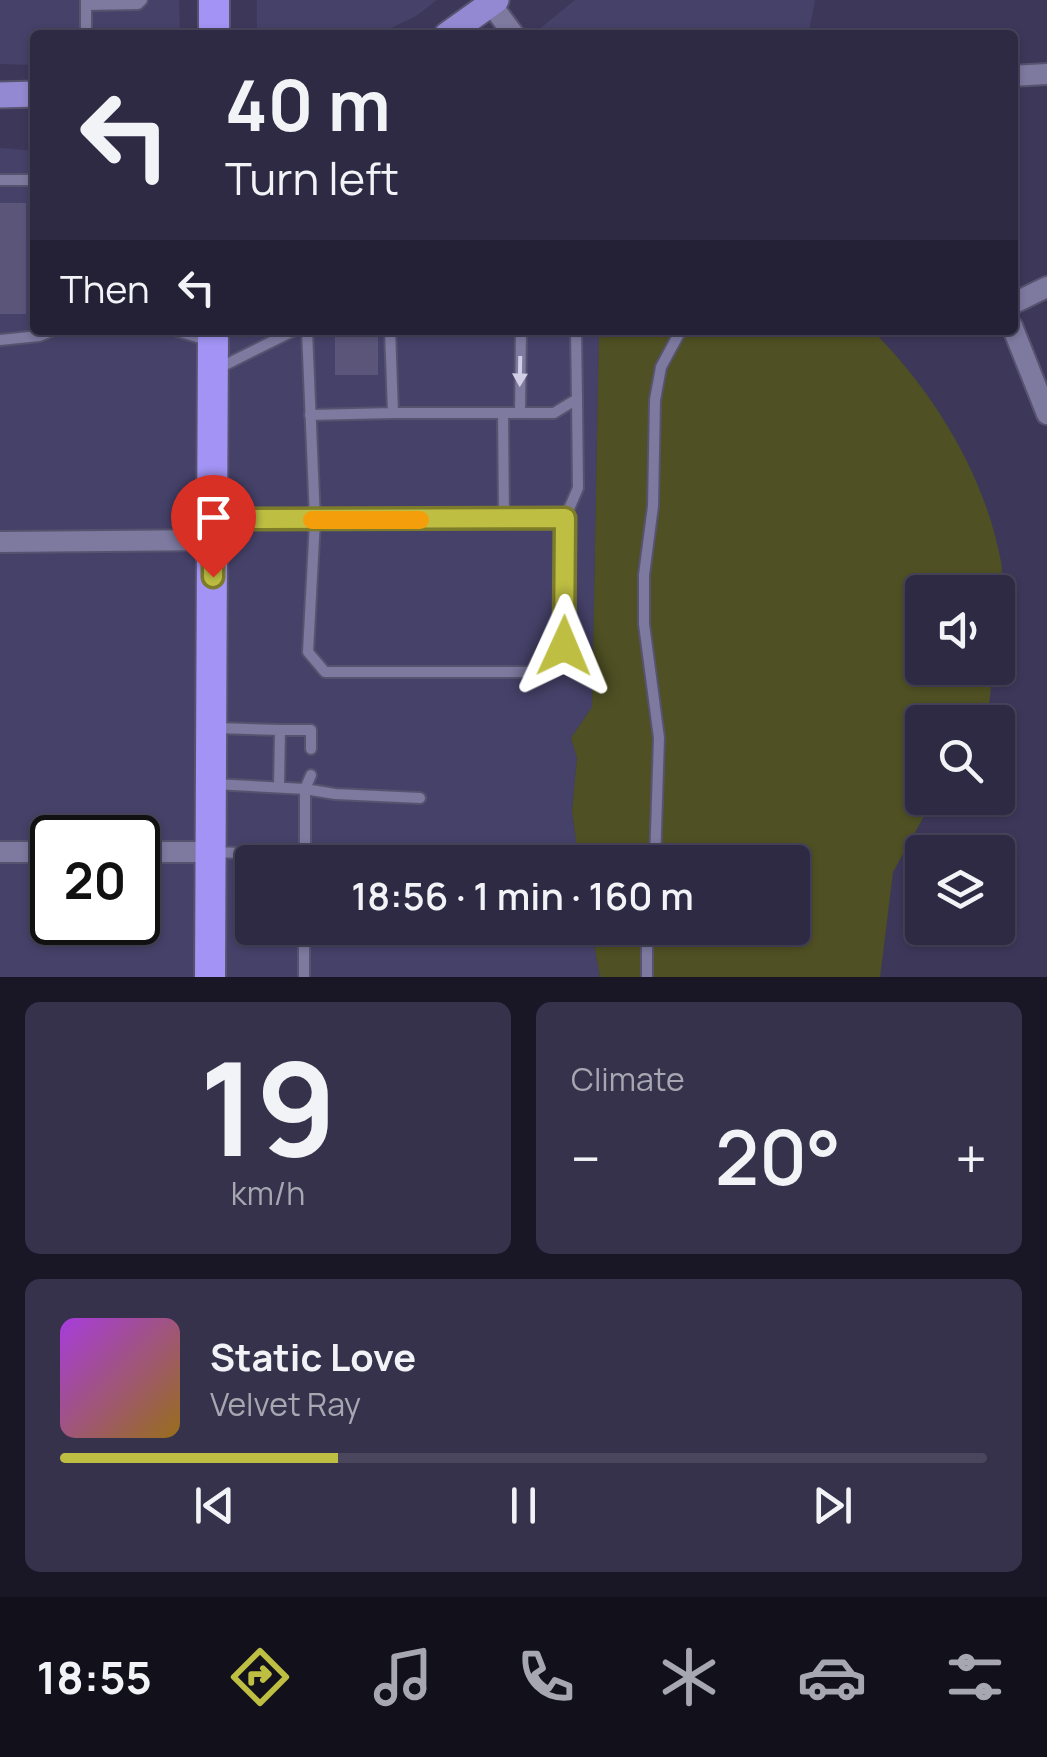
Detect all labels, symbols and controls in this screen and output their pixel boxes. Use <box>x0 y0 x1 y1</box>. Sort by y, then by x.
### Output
text: 40 m <box>225 56 391 152</box>
icon: left <box>60 70 190 200</box>
text: Turn left <box>225 147 399 209</box>
icon: left <box>169 260 224 315</box>
text: Then <box>60 262 149 314</box>
one-way arrow <box>512 356 528 388</box>
pin <box>171 475 256 578</box>
icon: arrive <box>186 490 241 545</box>
map controls <box>905 575 1015 945</box>
button: sound <box>905 575 1015 685</box>
position arrow <box>512 594 616 698</box>
button: search <box>905 705 1015 815</box>
speed limit sign: 20 <box>30 815 160 945</box>
button: layers <box>905 835 1015 945</box>
text: 18:56 · 1 min · 160 m <box>351 869 694 921</box>
text: 19 <box>199 1017 337 1195</box>
text: Climate <box>571 1057 685 1101</box>
text: 20° <box>715 1105 841 1208</box>
text: − <box>571 1120 601 1196</box>
text: + <box>955 1120 987 1196</box>
text: km/h <box>231 1171 305 1215</box>
text: Static Love <box>210 1330 416 1382</box>
text: Velvet Ray <box>210 1382 361 1426</box>
icon: previous <box>187 1478 242 1533</box>
icon: pause <box>496 1478 551 1533</box>
icon: next <box>805 1478 860 1533</box>
icon: directions <box>225 1642 295 1712</box>
icon: music <box>368 1642 438 1712</box>
icon: phone <box>511 1642 581 1712</box>
icon: climate <box>654 1642 724 1712</box>
icon: car <box>797 1642 867 1712</box>
icon: filters <box>940 1642 1010 1712</box>
text: 18:55 <box>37 1646 152 1708</box>

